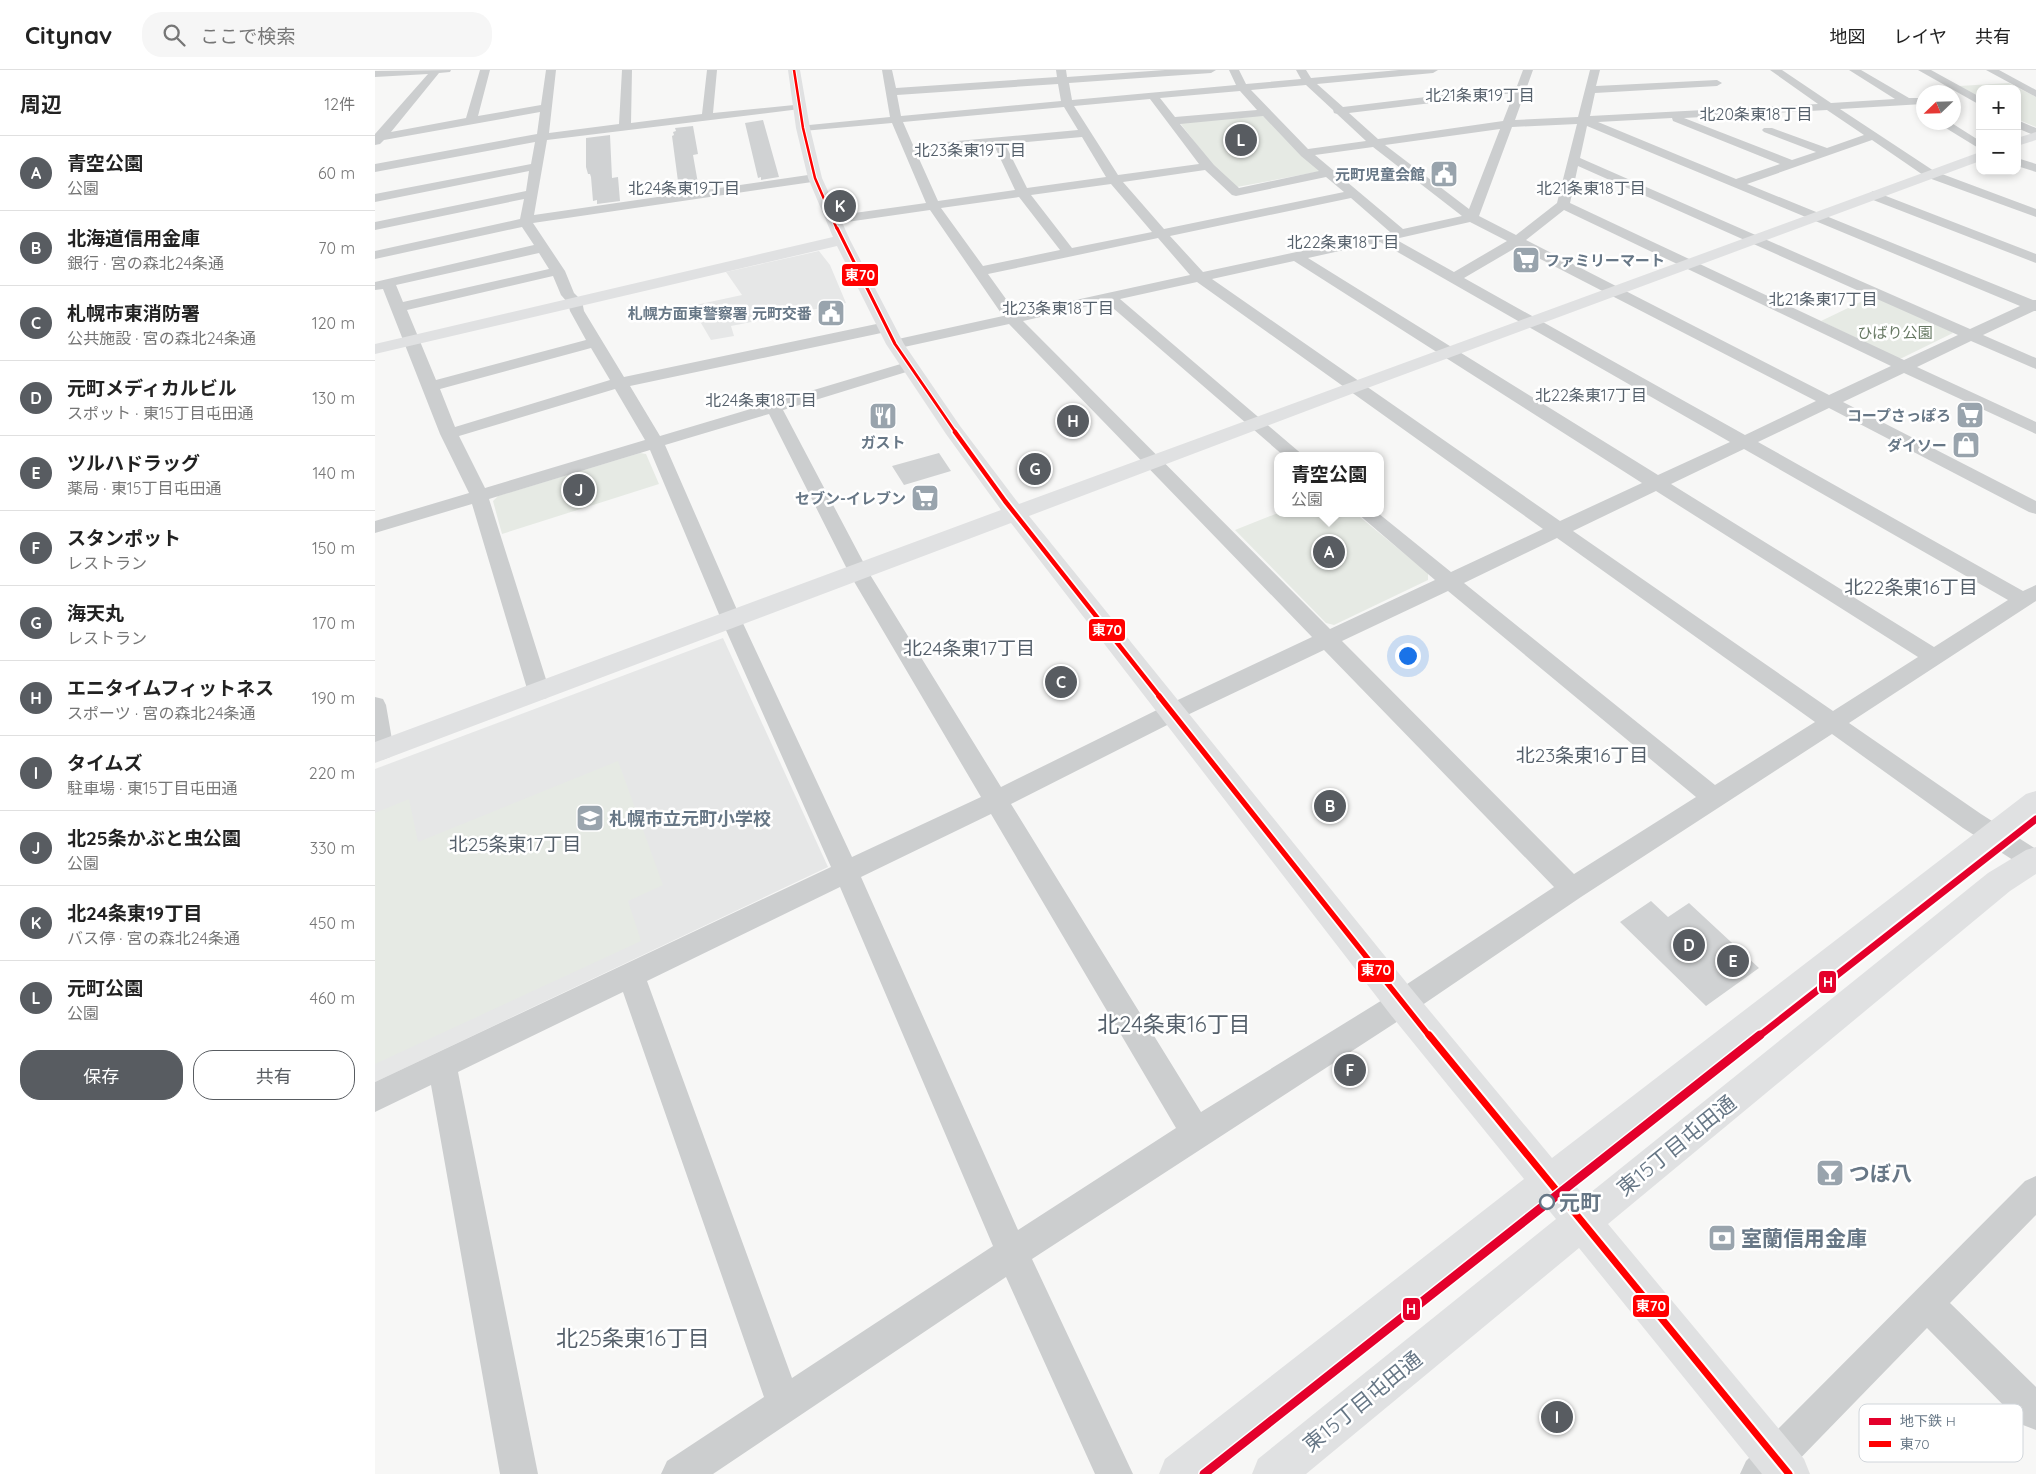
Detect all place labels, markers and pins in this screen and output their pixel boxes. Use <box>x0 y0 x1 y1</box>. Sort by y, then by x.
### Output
pin: L <box>1225 121 1257 159</box>
public building icon: 元町児童会館 <box>1429 159 1459 189</box>
place label: 元町児童会館 <box>1335 165 1425 184</box>
pin: K <box>824 187 856 225</box>
supermarket icon: ファミリーマート <box>1511 245 1541 275</box>
place label: ファミリーマート <box>1545 251 1665 270</box>
public building icon: 札幌方面東警察署 元町交番 <box>816 298 846 328</box>
place label: 札幌方面東警察署 元町交番 <box>628 304 812 323</box>
supermarket icon: コープさっぽろ <box>1955 400 1985 430</box>
restaurant icon: ガスト <box>868 401 898 431</box>
pin: H <box>1057 402 1089 440</box>
place label: コープさっぽろ <box>1847 406 1951 425</box>
shop icon: ダイソー <box>1951 430 1981 460</box>
place label: ガスト <box>860 433 906 452</box>
place label: ダイソー <box>1887 436 1947 455</box>
pin: G <box>1019 450 1051 488</box>
pin: J <box>563 471 595 509</box>
supermarket icon: セブン-イレブン <box>910 483 940 513</box>
place label: セブン-イレブン <box>795 489 906 508</box>
pin: A <box>1313 533 1345 571</box>
pin: C <box>1045 663 1077 701</box>
pin: B <box>1314 787 1346 825</box>
school or university icon: 札幌市立元町小学校 <box>575 803 605 833</box>
place label: 札幌市立元町小学校 <box>609 807 771 830</box>
pin: D <box>1673 926 1705 964</box>
pin: E <box>1717 942 1749 980</box>
pin: F <box>1334 1051 1366 1089</box>
bar icon: つぼ八 <box>1815 1158 1845 1188</box>
place label: つぼ八 <box>1849 1160 1912 1186</box>
place label: 元町 <box>1559 1189 1601 1215</box>
marker: 元町 <box>1539 1194 1555 1210</box>
bank icon: 室蘭信用金庫 <box>1707 1223 1737 1253</box>
place label: 室蘭信用金庫 <box>1741 1225 1867 1251</box>
pin: I <box>1541 1398 1573 1436</box>

